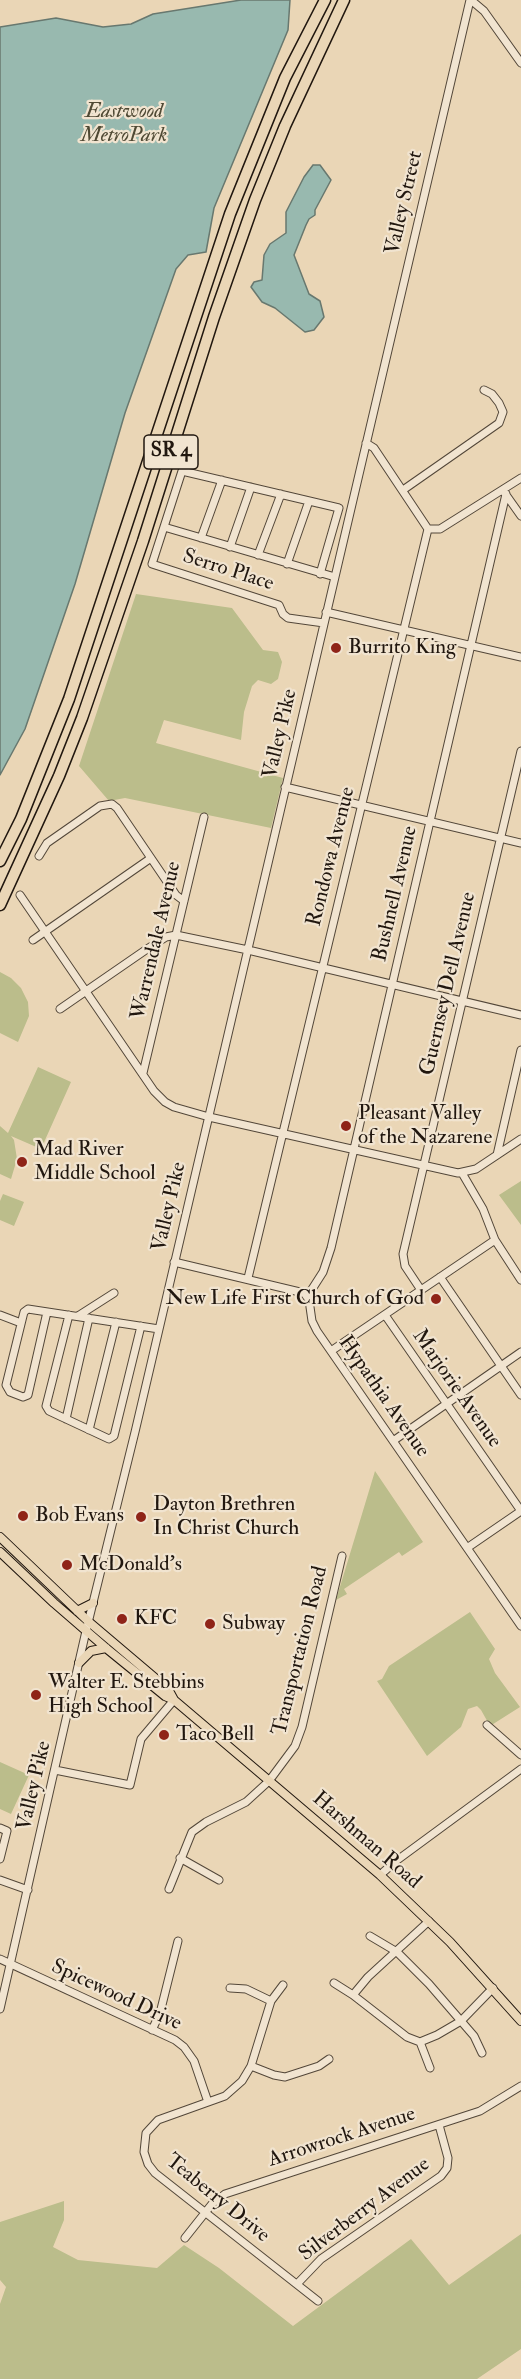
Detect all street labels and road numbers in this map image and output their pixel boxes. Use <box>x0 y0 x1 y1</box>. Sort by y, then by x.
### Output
street label: Valley Street <box>381 149 429 257</box>
road number: SR 4 <box>144 435 198 469</box>
street label: Serro Place <box>179 544 277 598</box>
street label: Valley Pike <box>258 687 304 781</box>
street label: Rondowa Avenue <box>303 785 361 929</box>
street label: Bushnell Avenue <box>368 824 424 964</box>
street label: Warrendale Avenue <box>127 859 187 1023</box>
street label: Guernsey Dell Avenue <box>416 890 482 1078</box>
street label: Valley Pike <box>147 1160 193 1254</box>
street label: Marjorie Avenue <box>406 1325 506 1453</box>
street label: Hypathia Avenue <box>332 1331 434 1463</box>
street label: Transportation Road <box>268 1564 334 1738</box>
street label: Valley Pike <box>12 1739 58 1833</box>
street label: Harshman Road <box>306 1787 426 1895</box>
street label: Spicewood Drive <box>47 1955 185 2037</box>
street label: Arrowrock Avenue <box>265 2102 419 2174</box>
street label: Teaberry Drive <box>160 2149 274 2249</box>
street label: Silverberry Avenue <box>295 2153 435 2267</box>

